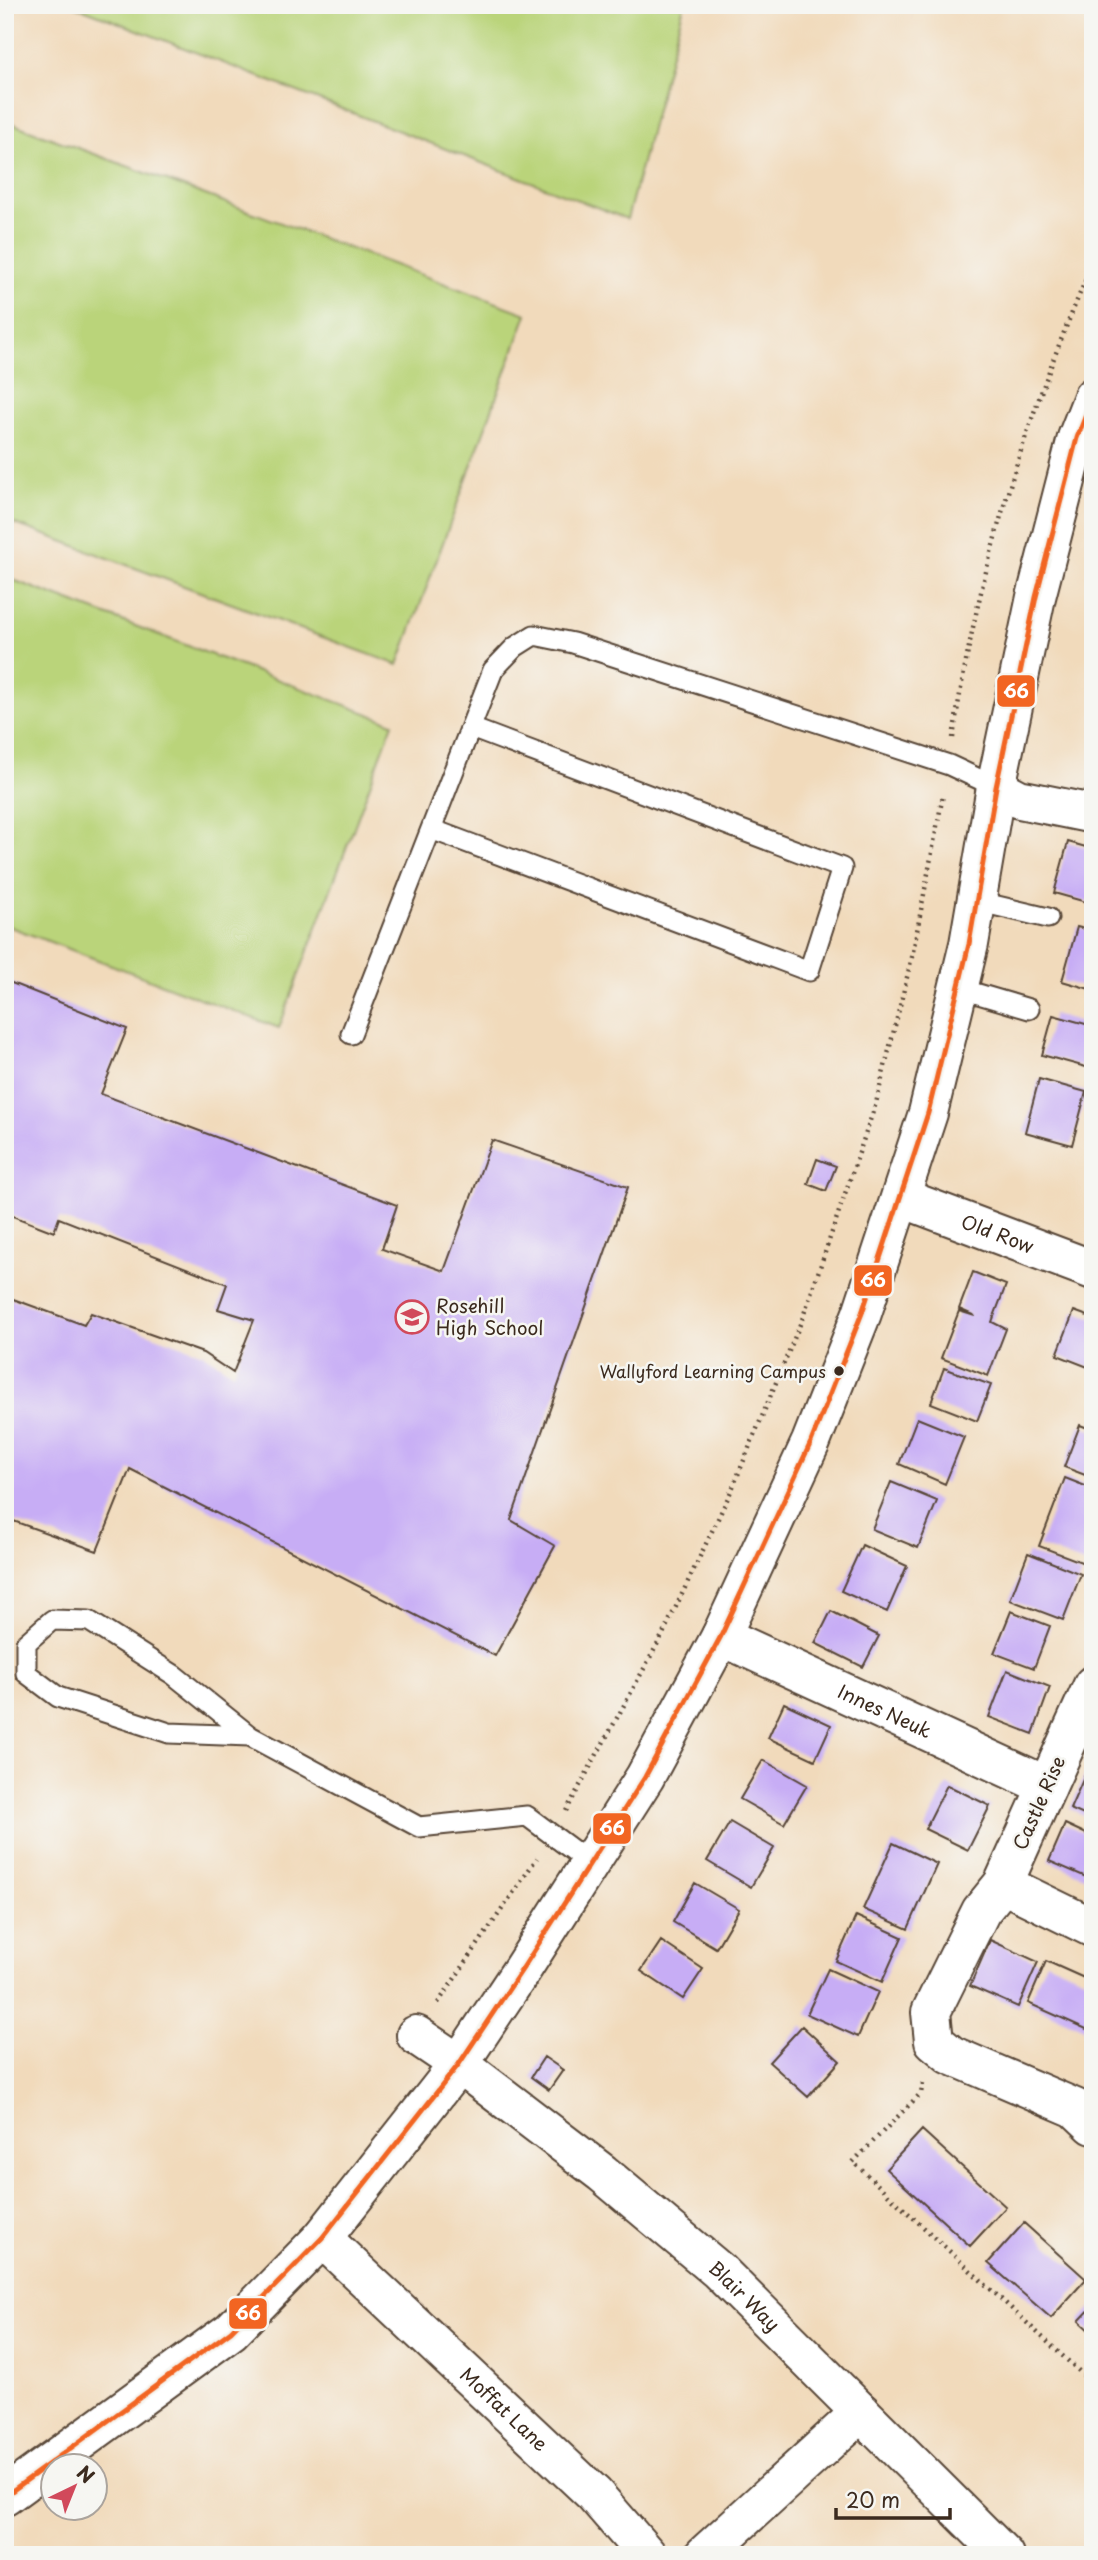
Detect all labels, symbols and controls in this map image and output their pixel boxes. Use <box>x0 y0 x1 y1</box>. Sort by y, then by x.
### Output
line badge: 66 <box>996 674 1036 708</box>
text: 66 <box>1003 676 1029 704</box>
street label: Old Row <box>958 1207 1038 1260</box>
line badge: 66 <box>853 1264 893 1297</box>
text: 66 <box>860 1265 886 1293</box>
place label: Rosehill High School <box>436 1291 543 1341</box>
school or university icon: Rosehill High School <box>393 1298 431 1336</box>
place label: Wallyford Learning Campus <box>600 1358 826 1384</box>
marker: Wallyford Learning Campus <box>832 1364 846 1378</box>
street label: Innes Neuk <box>833 1677 937 1744</box>
street label: Castle Rise <box>1005 1751 1071 1854</box>
line badge: 66 <box>592 1812 632 1845</box>
text: 66 <box>599 1813 625 1841</box>
street label: Blair Way <box>703 2253 787 2337</box>
line badge: 66 <box>228 2297 268 2330</box>
text: 66 <box>235 2298 261 2326</box>
street label: Moffat Lane <box>454 2360 555 2457</box>
north arrow <box>38 2452 108 2522</box>
text: N <box>71 2458 101 2489</box>
scale bar <box>836 2476 949 2520</box>
text: 20 m <box>846 2483 900 2515</box>

